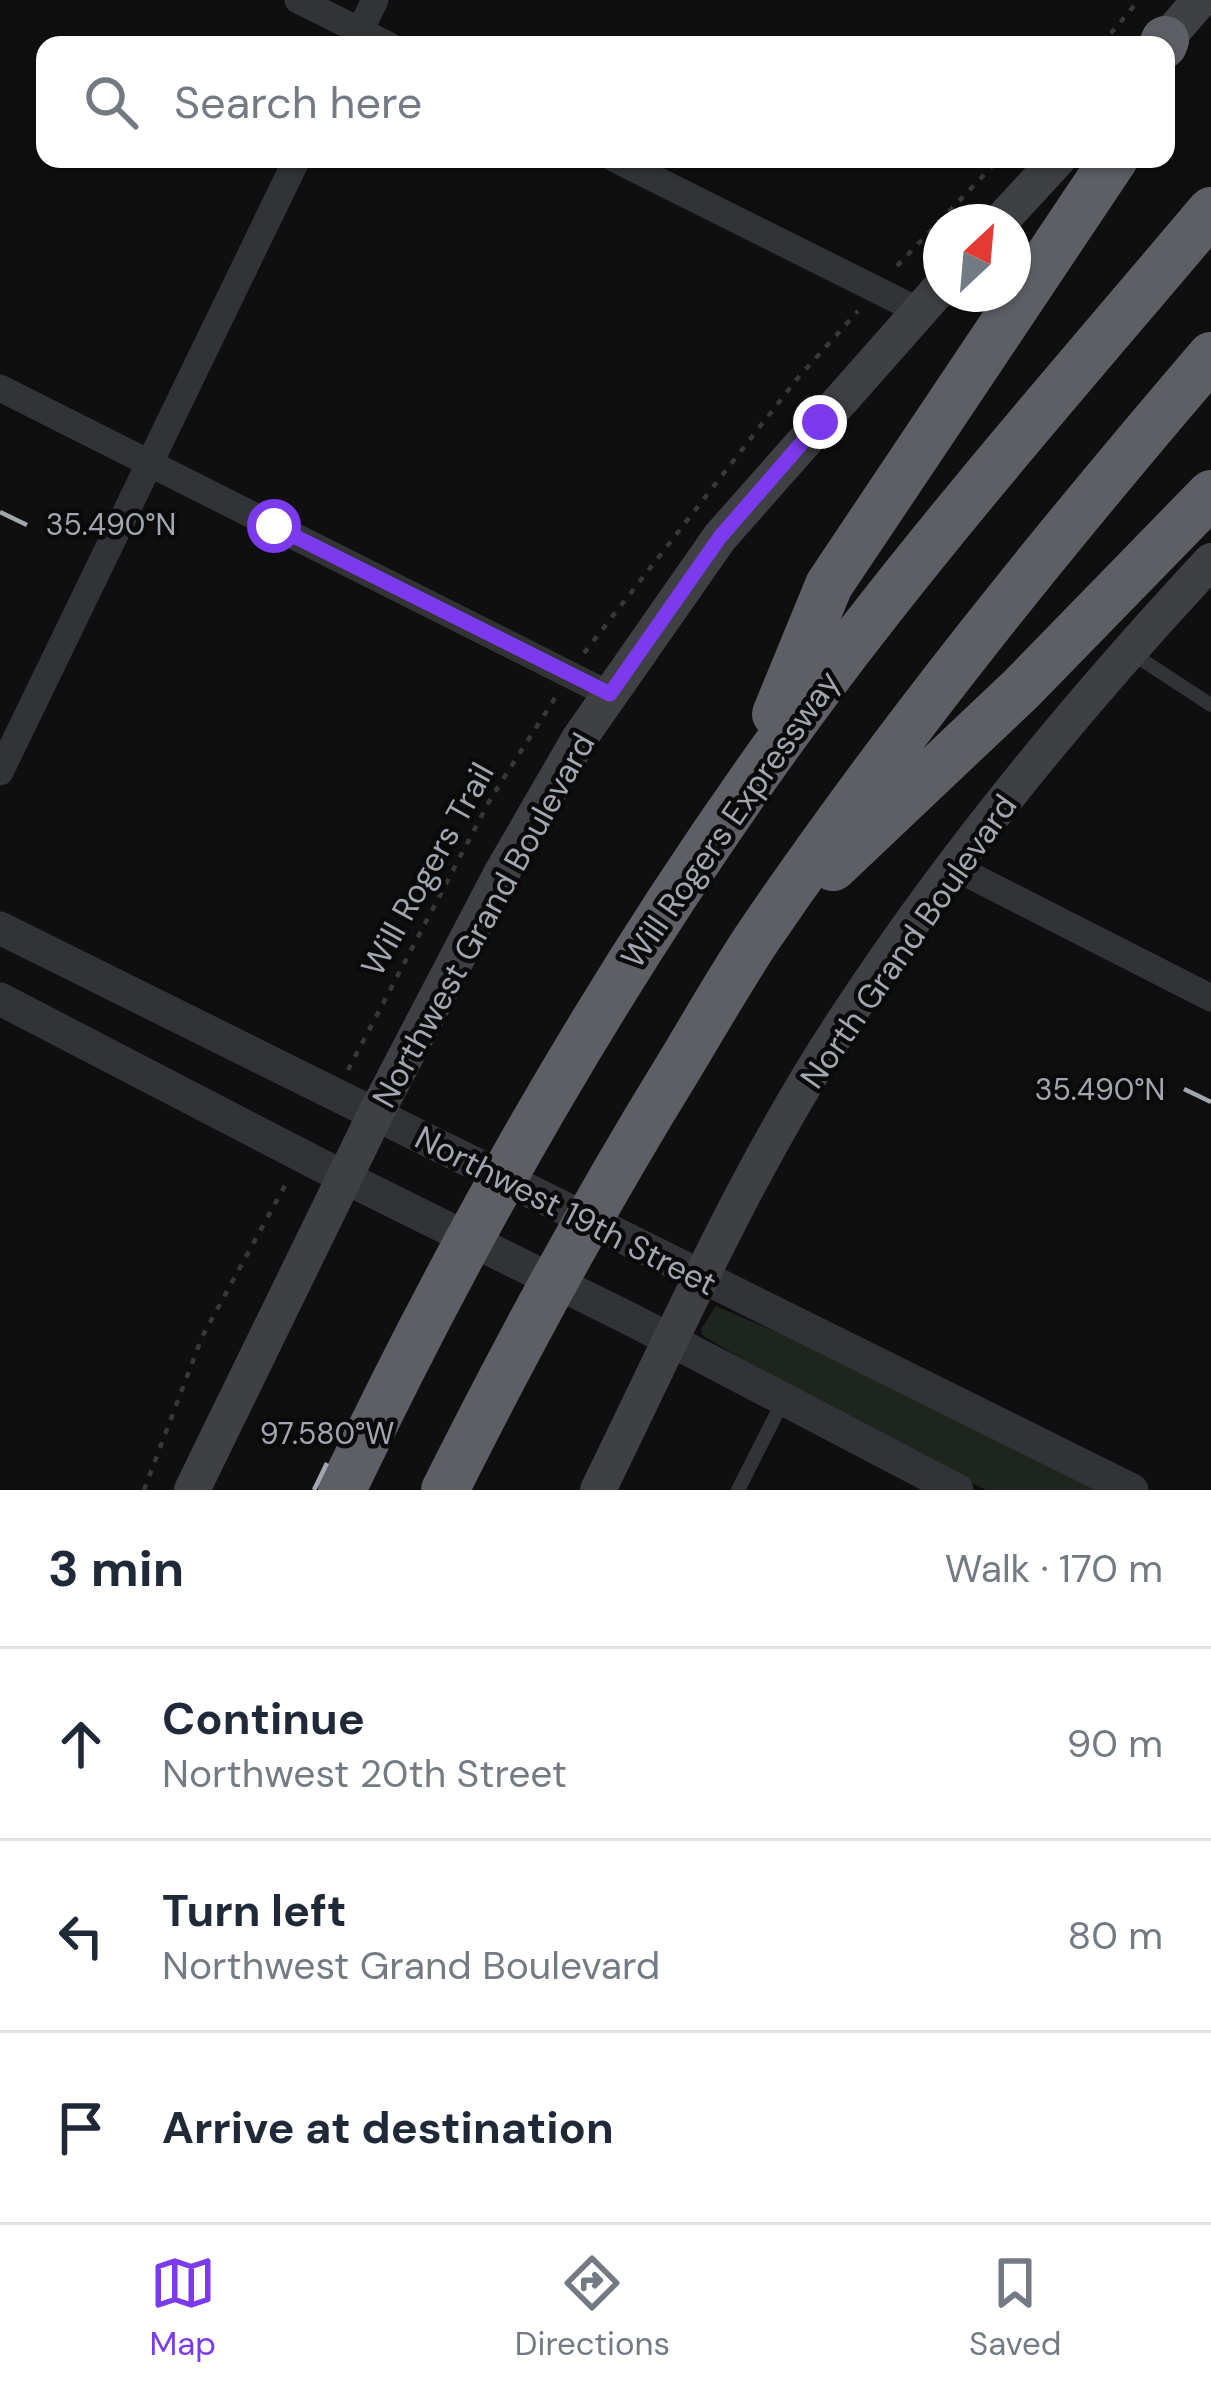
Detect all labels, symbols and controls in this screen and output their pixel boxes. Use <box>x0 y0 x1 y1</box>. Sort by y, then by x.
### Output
search box <box>36 36 1175 168</box>
icon: search <box>78 69 144 135</box>
text: Search here <box>174 73 422 132</box>
north arrow <box>923 204 1031 312</box>
route end <box>793 395 847 449</box>
route start <box>247 499 301 553</box>
text: 35.490°N <box>46 505 176 544</box>
street label: Will Rogers Expressway <box>611 662 849 977</box>
street label: Northwest Grand Boulevard <box>362 725 604 1115</box>
street label: Will Rogers Trail <box>351 755 504 983</box>
street label: North Grand Boulevard <box>791 786 1026 1097</box>
text: 35.490°N <box>1035 1070 1165 1109</box>
street label: Northwest 19th Street <box>408 1116 724 1305</box>
text: 97.580°W <box>260 1414 394 1453</box>
text: 3 min <box>48 1535 184 1602</box>
text: Walk · 170 m <box>945 1543 1163 1594</box>
text: Continue <box>162 1689 365 1748</box>
icon: ahead <box>48 1711 114 1777</box>
text: 90 m <box>1067 1718 1163 1769</box>
text: Northwest 20th Street <box>162 1748 567 1799</box>
text: Turn left <box>162 1881 346 1940</box>
icon: left <box>48 1903 114 1969</box>
text: 80 m <box>1067 1910 1163 1961</box>
text: Northwest Grand Boulevard <box>162 1940 660 1991</box>
icon: arrive <box>48 2095 114 2161</box>
text: Arrive at destination <box>162 2098 614 2157</box>
tab: Map <box>149 2250 216 2365</box>
tab: Directions <box>515 2250 670 2365</box>
tab: Saved <box>969 2250 1062 2365</box>

